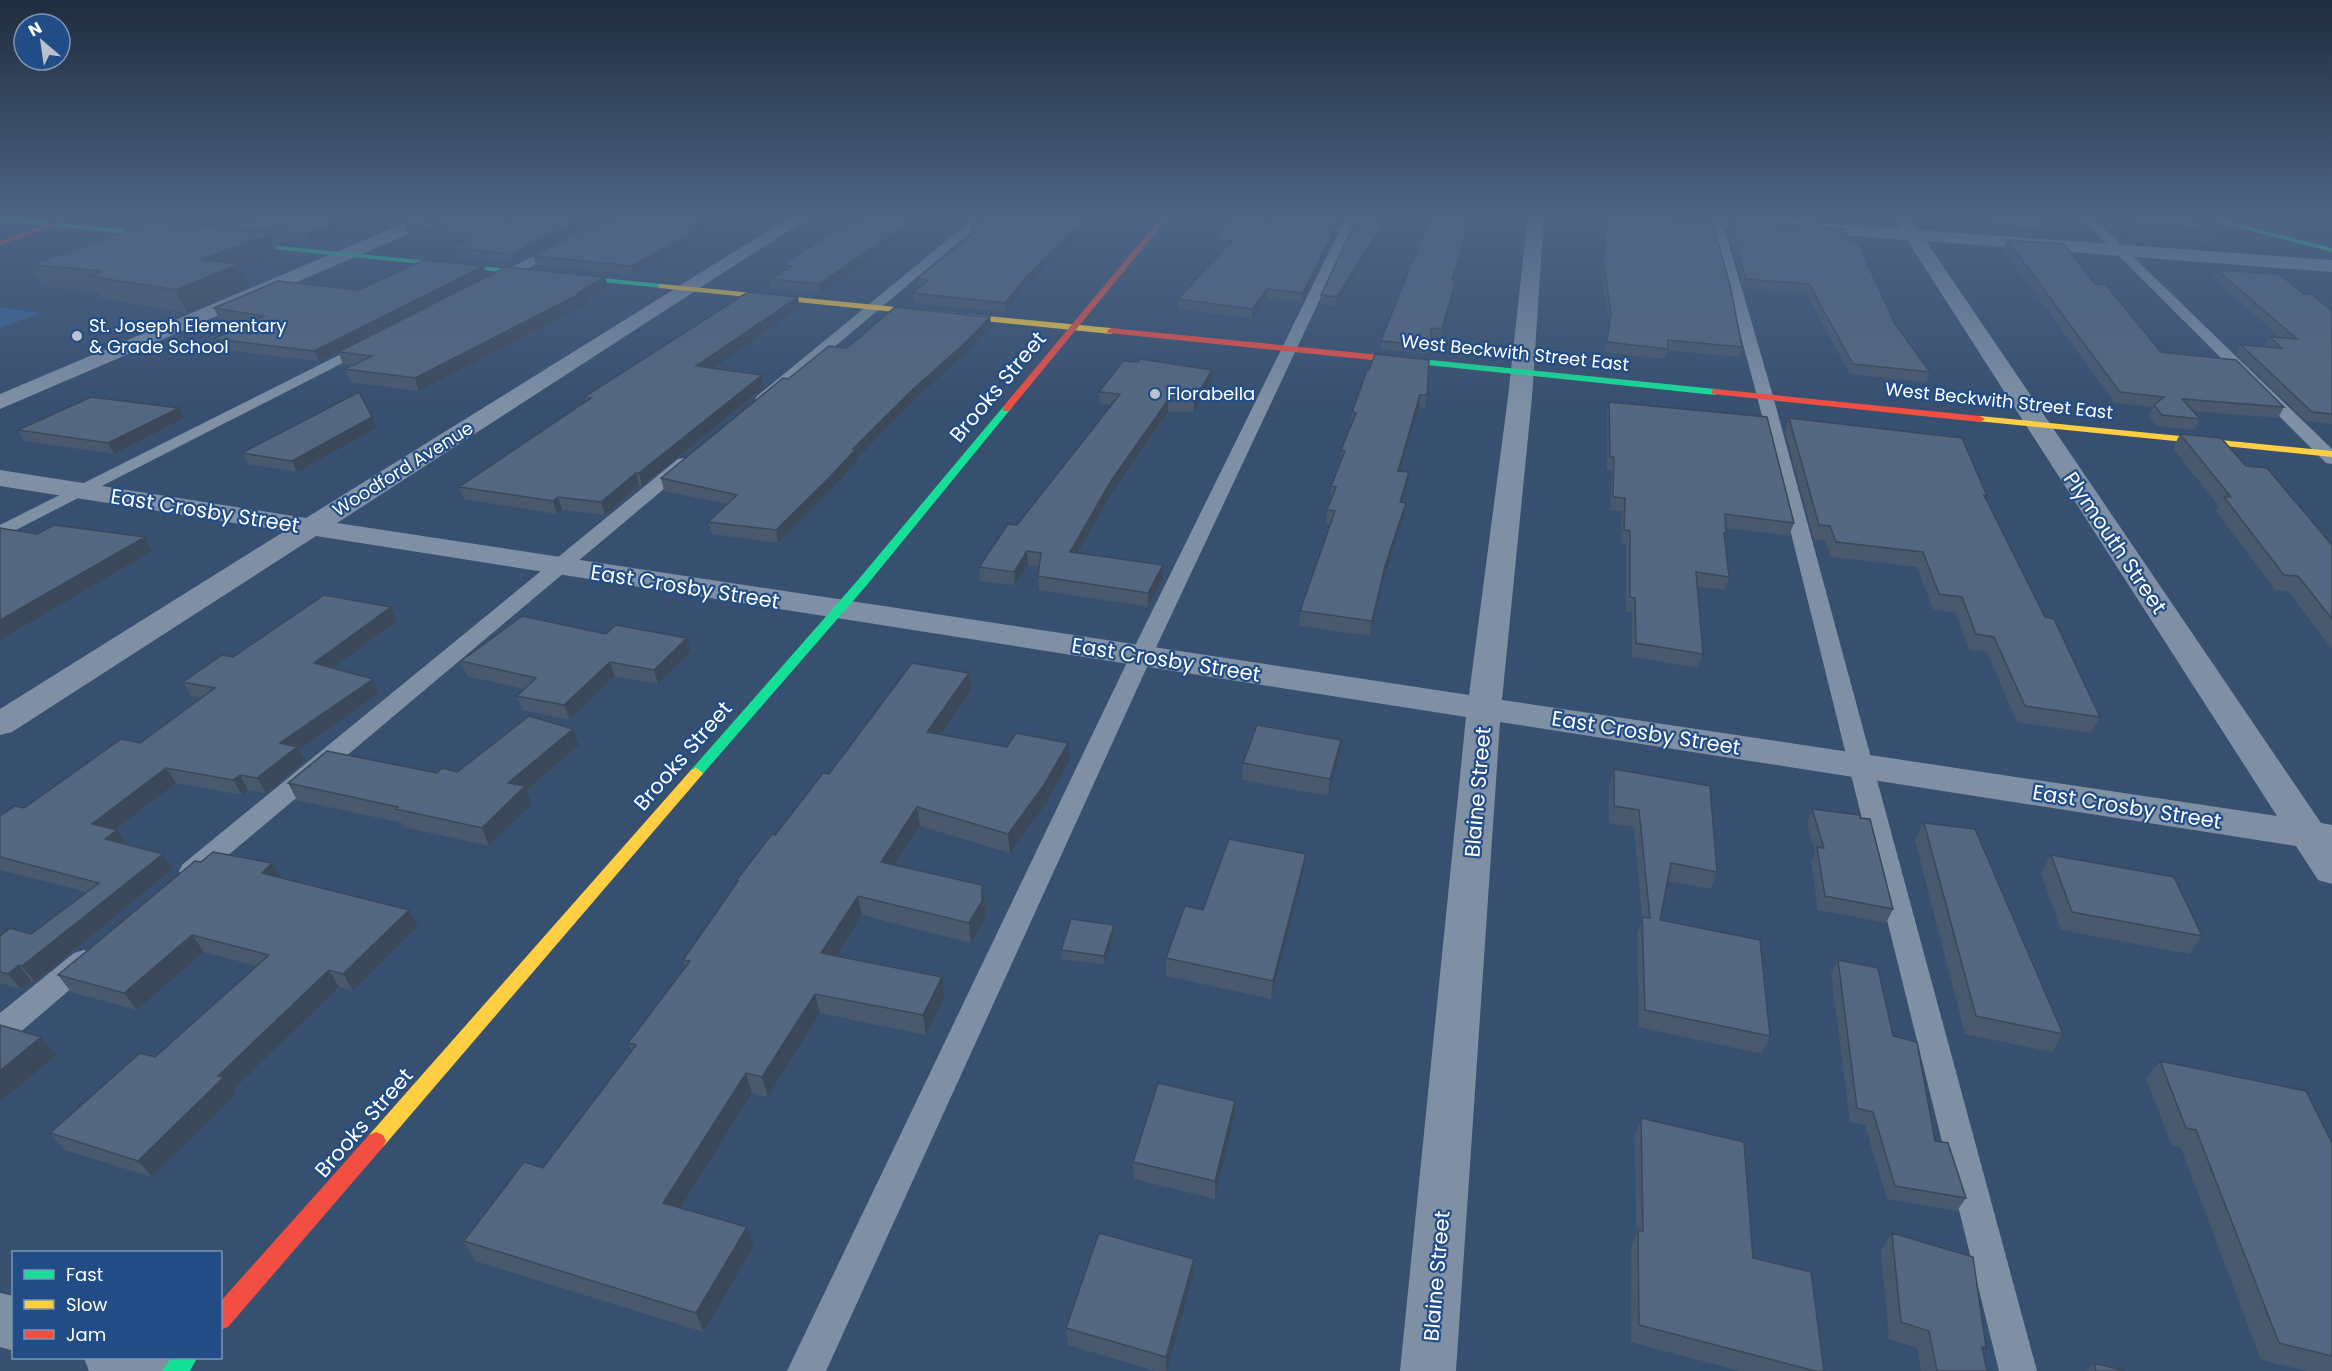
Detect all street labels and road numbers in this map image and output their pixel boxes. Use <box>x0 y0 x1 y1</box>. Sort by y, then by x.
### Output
street label: Brooks Street <box>943 325 1053 448</box>
street label: West Beckwith Street East <box>1400 328 1630 377</box>
street label: West Beckwith Street East <box>1884 376 2114 425</box>
street label: Woodford Avenue <box>328 415 478 522</box>
street label: Plymouth Street <box>2057 466 2174 620</box>
street label: East Crosby Street <box>109 481 302 540</box>
street label: East Crosby Street <box>589 557 782 616</box>
street label: East Crosby Street <box>1070 630 1263 689</box>
street label: Brooks Street <box>627 695 738 817</box>
street label: East Crosby Street <box>1550 703 1743 762</box>
street label: Blaine Street <box>1457 725 1498 858</box>
street label: East Crosby Street <box>2031 777 2224 836</box>
street label: Brooks Street <box>308 1062 419 1184</box>
street label: Blaine Street <box>1416 1209 1457 1342</box>

